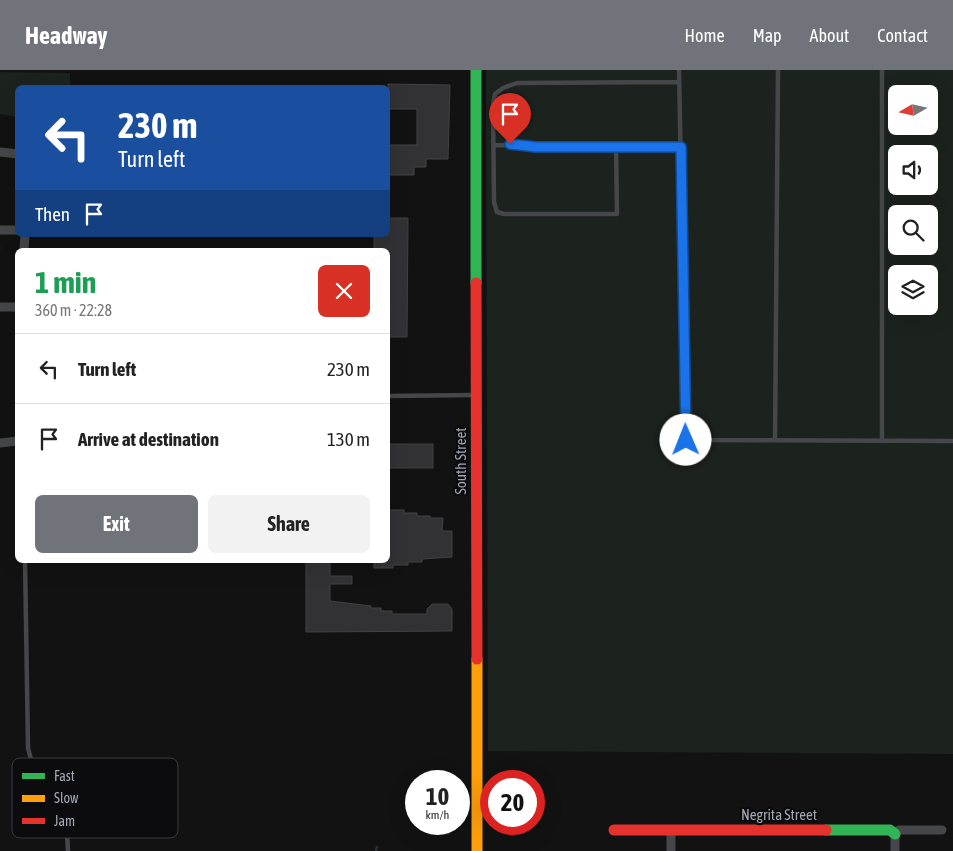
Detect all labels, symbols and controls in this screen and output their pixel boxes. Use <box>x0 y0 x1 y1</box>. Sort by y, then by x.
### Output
text: Headway <box>25 22 108 49</box>
text: Home <box>685 25 725 46</box>
text: Map <box>753 25 782 46</box>
text: About <box>810 25 849 46</box>
text: Contact <box>877 25 928 46</box>
north arrow <box>888 85 938 135</box>
map controls <box>888 85 938 315</box>
pin <box>489 93 531 144</box>
icon: arrive <box>496 100 524 128</box>
icon: left <box>35 105 100 170</box>
text: 230 m <box>118 105 197 145</box>
button: sound <box>888 145 938 195</box>
text: Turn left <box>118 146 185 172</box>
icon: arrive <box>80 200 108 228</box>
text: Then <box>35 203 70 225</box>
button: search <box>888 205 938 255</box>
text: 1 min <box>35 265 96 299</box>
button: close <box>318 265 370 317</box>
button: layers <box>888 265 938 315</box>
text: 360 m · 22:28 <box>35 301 112 319</box>
icon: left <box>35 355 63 383</box>
text: Turn left <box>78 358 136 380</box>
text: 230 m <box>327 358 370 380</box>
position arrow <box>659 413 711 465</box>
icon: arrive <box>35 425 63 453</box>
street label: South Street <box>452 427 469 495</box>
text: Arrive at destination <box>78 428 219 450</box>
text: 130 m <box>327 428 370 450</box>
button: Exit <box>35 495 198 553</box>
button: Share <box>208 495 370 553</box>
legend <box>12 758 178 838</box>
text: Fast <box>54 768 75 784</box>
speed limit sign: 20 <box>480 770 545 835</box>
text: 10 <box>426 782 449 810</box>
text: Slow <box>54 790 79 806</box>
street label: Negrita Street <box>741 806 817 823</box>
text: km/h <box>426 808 449 822</box>
text: Jam <box>54 813 75 829</box>

